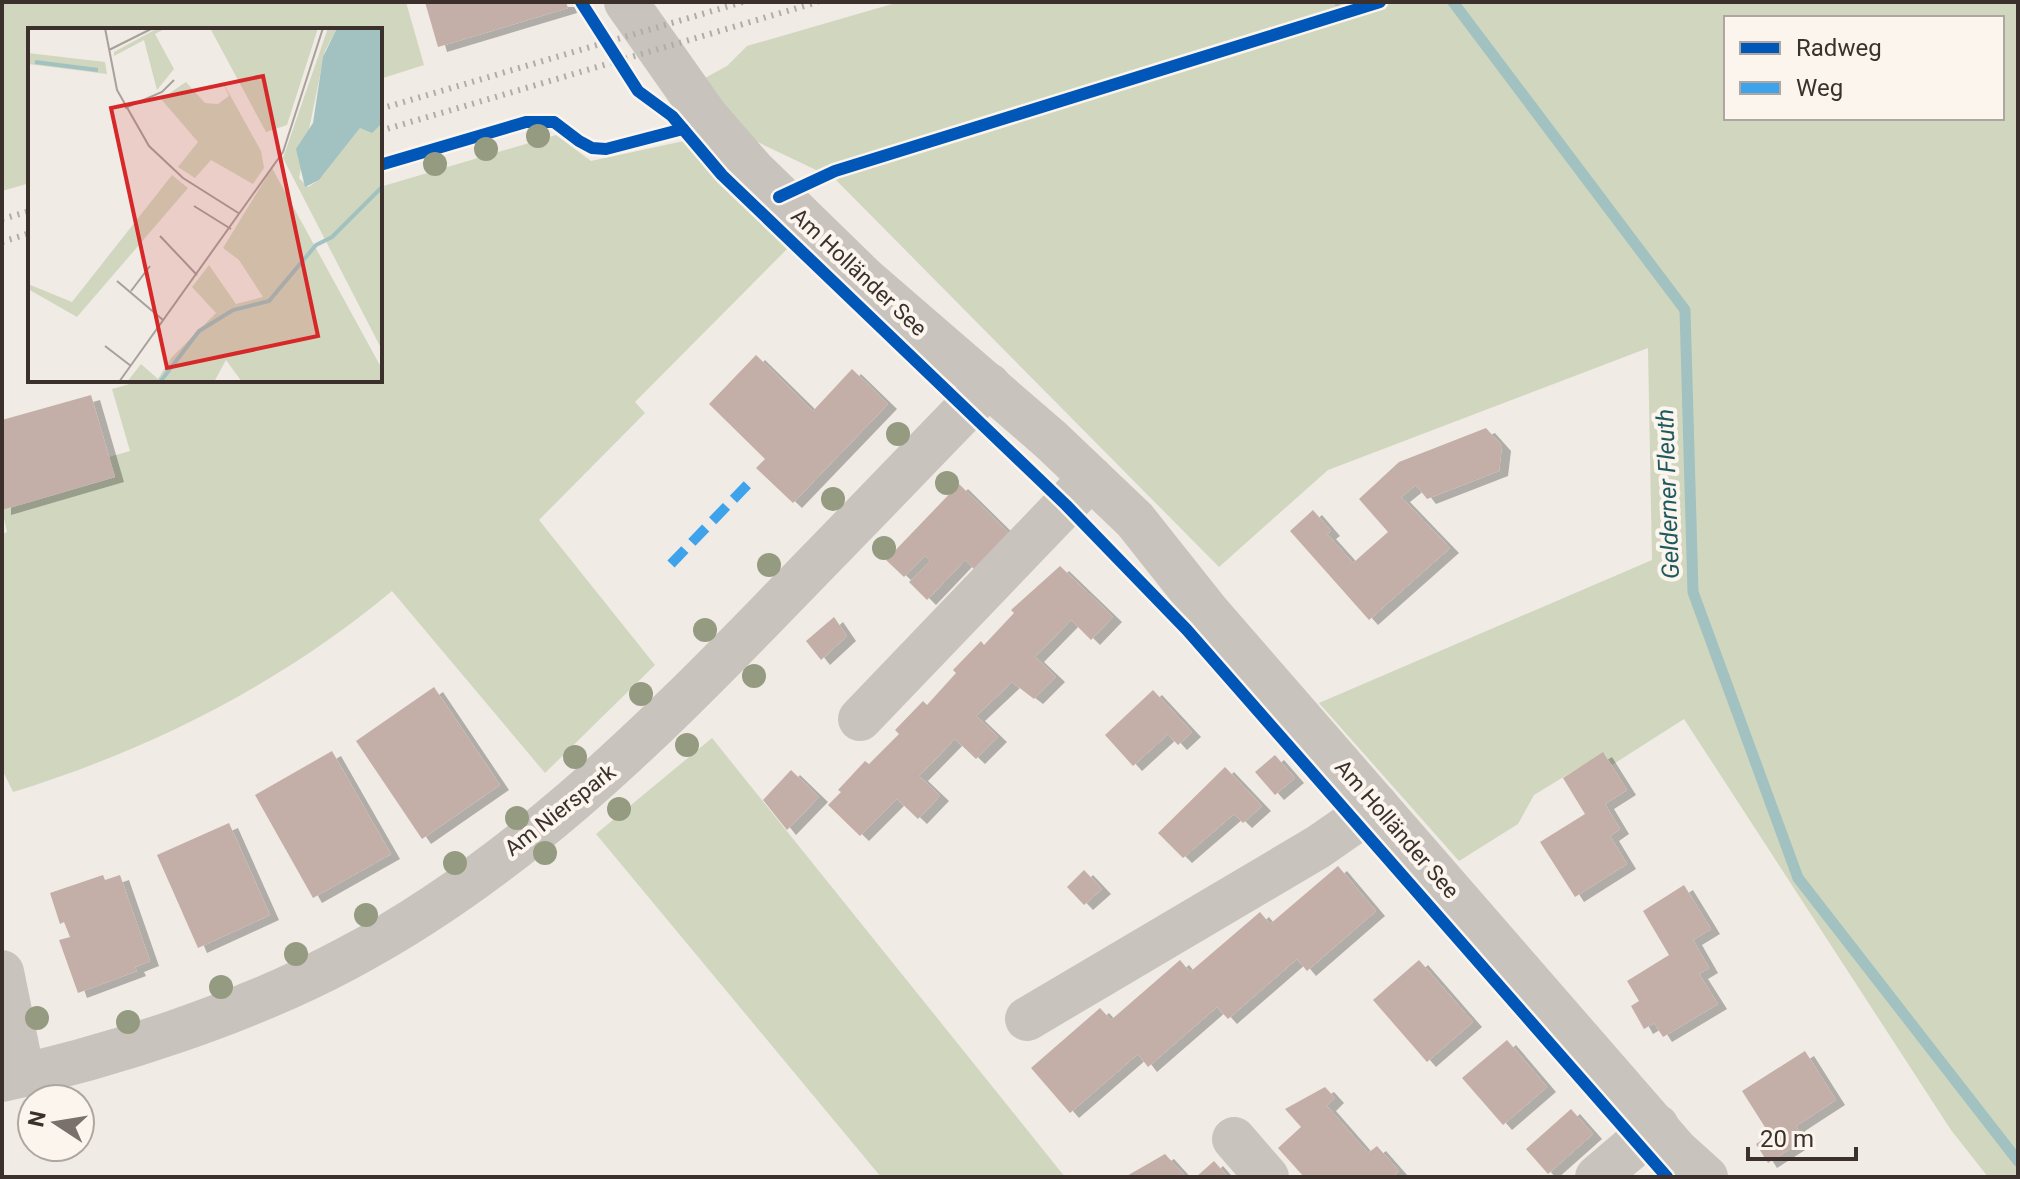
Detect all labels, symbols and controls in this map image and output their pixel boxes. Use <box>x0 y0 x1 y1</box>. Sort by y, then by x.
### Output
legend <box>1724 16 2004 120</box>
inset map <box>28 28 382 382</box>
text: Radweg <box>1796 34 1882 62</box>
text: Weg <box>1796 74 1843 102</box>
street label: Am Holländer See <box>786 203 932 341</box>
water label: Gelderner Fleuth <box>1651 408 1685 580</box>
street label: Am Holländer See <box>1330 755 1464 903</box>
street label: Am Nierspark <box>500 759 621 861</box>
north arrow <box>16 1083 96 1163</box>
text: N <box>23 1109 51 1129</box>
scale bar <box>1748 1111 1856 1161</box>
text: 20 m <box>1760 1125 1814 1153</box>

